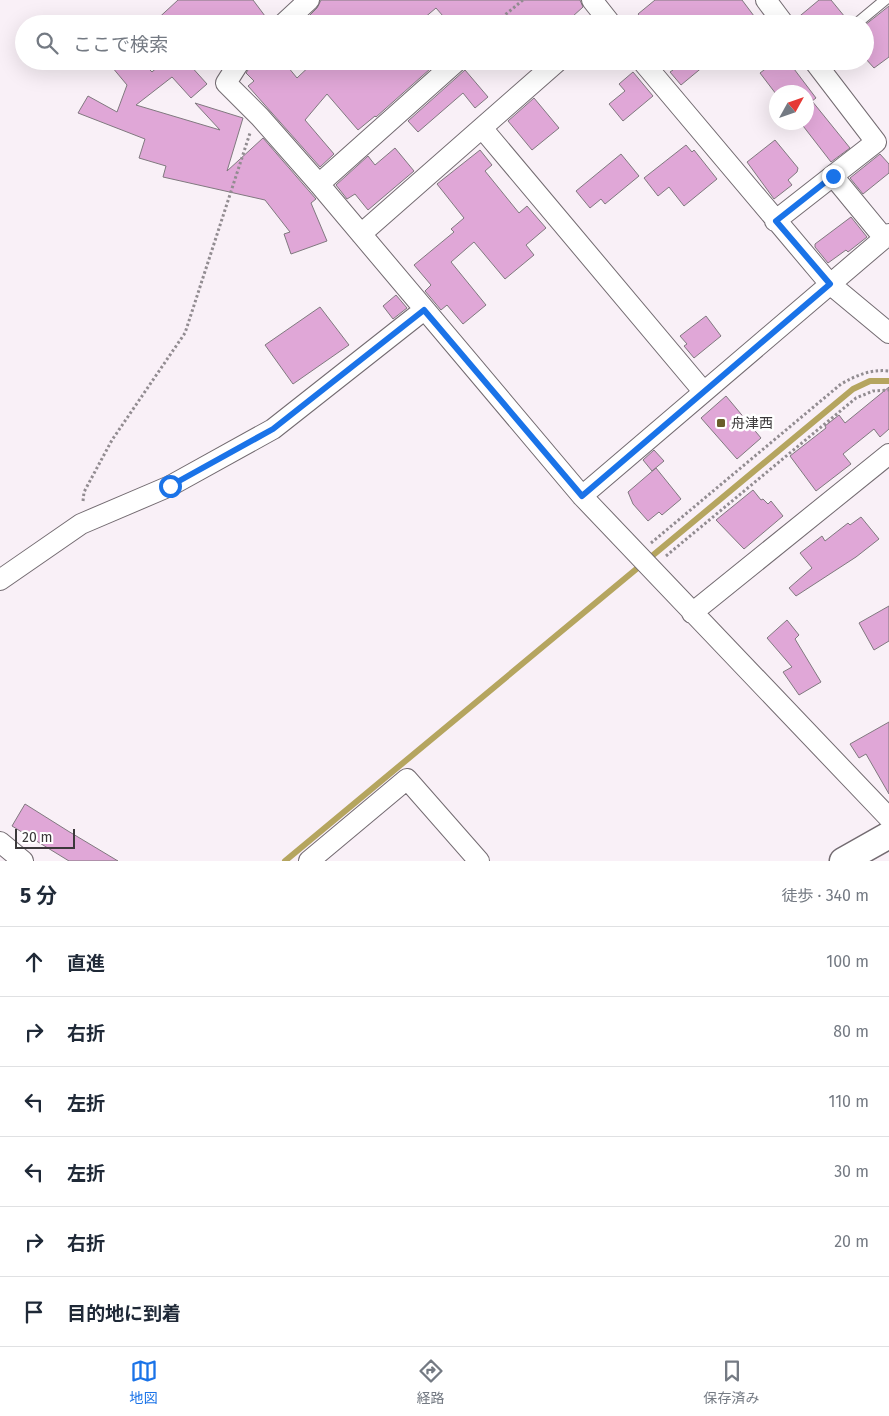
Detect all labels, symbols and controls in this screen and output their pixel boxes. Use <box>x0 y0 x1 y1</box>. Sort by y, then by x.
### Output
search box <box>15 15 874 70</box>
icon: search <box>33 29 61 57</box>
text: ここで検索 <box>73 33 168 56</box>
north arrow <box>769 85 814 130</box>
route end <box>822 165 845 188</box>
place label: 舟津西 <box>731 415 773 432</box>
marker: 舟津西 <box>715 417 727 429</box>
route start <box>159 475 182 498</box>
scale bar <box>15 826 75 849</box>
text: 20 m <box>22 829 52 846</box>
text: 5 分 <box>20 883 57 909</box>
text: 徒歩 · 340 m <box>781 886 869 905</box>
icon: ahead <box>20 948 48 976</box>
text: 直進 <box>67 952 105 975</box>
text: 100 m <box>826 952 869 971</box>
icon: right <box>20 1018 48 1046</box>
text: 右折 <box>67 1022 105 1045</box>
text: 80 m <box>833 1022 869 1041</box>
icon: left <box>20 1088 48 1116</box>
text: 左折 <box>67 1092 105 1115</box>
text: 110 m <box>828 1092 869 1111</box>
icon: left <box>20 1158 48 1186</box>
text: 左折 <box>67 1162 105 1185</box>
text: 30 m <box>834 1162 869 1181</box>
icon: right <box>20 1228 48 1256</box>
text: 右折 <box>67 1232 105 1255</box>
text: 20 m <box>834 1232 869 1251</box>
icon: arrive <box>20 1298 48 1326</box>
text: 目的地に到着 <box>67 1302 181 1325</box>
tab: 地図 <box>130 1357 158 1407</box>
tab: 経路 <box>417 1357 445 1407</box>
tab: 保存済み <box>704 1357 760 1407</box>

